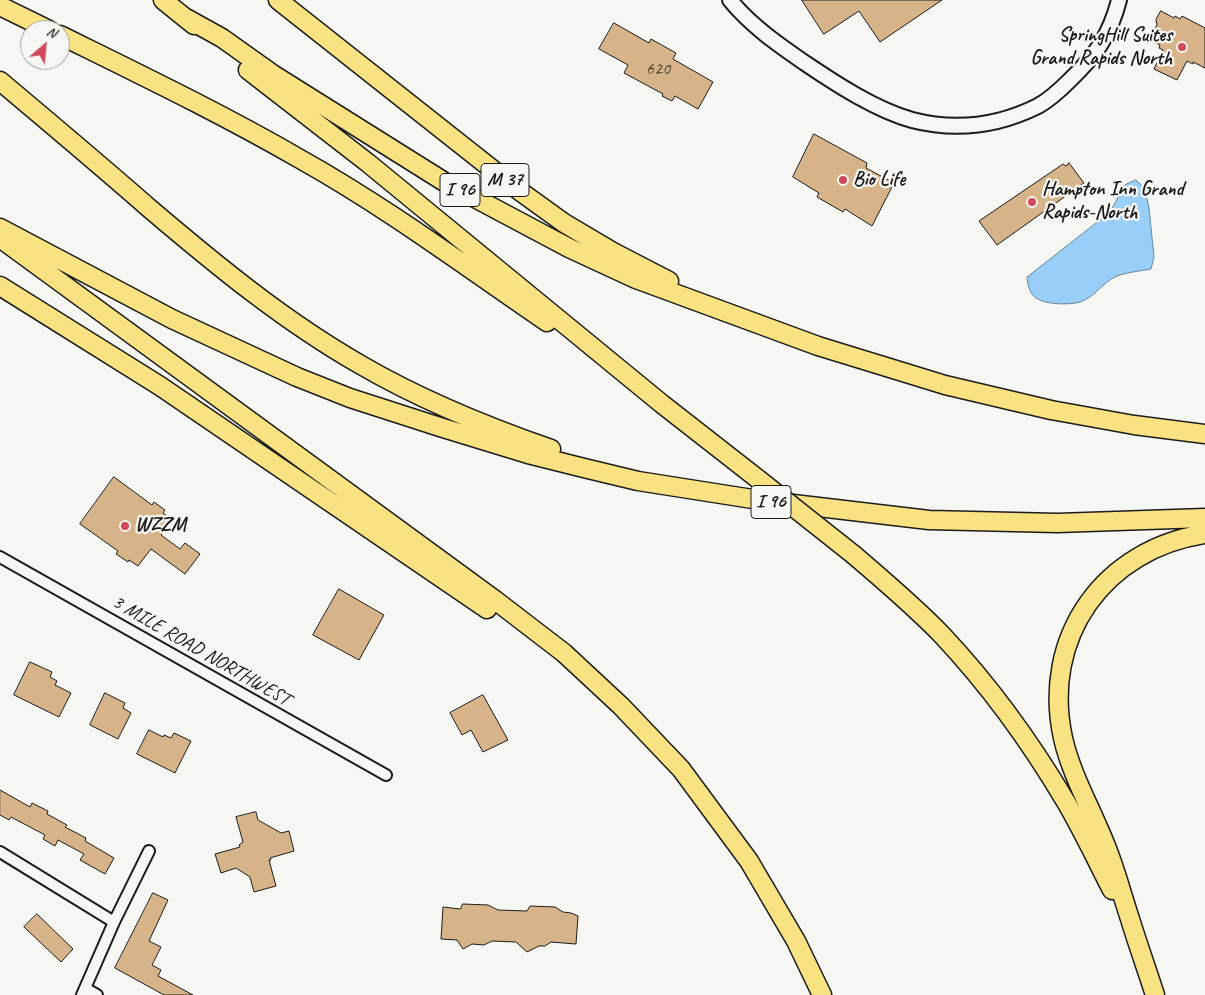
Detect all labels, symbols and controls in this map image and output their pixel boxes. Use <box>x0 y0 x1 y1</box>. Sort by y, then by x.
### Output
north arrow <box>20 20 70 70</box>
text: N <box>44 23 59 42</box>
place label: SpringHill Suites Grand Rapids North <box>1030 24 1172 71</box>
marker: SpringHill Suites Grand Rapids North <box>1176 41 1188 53</box>
house number: 620 <box>646 58 670 80</box>
road number: M 37 <box>481 164 529 196</box>
place label: Bio Life <box>853 168 905 192</box>
road number: I 96 <box>440 174 480 206</box>
marker: Bio Life <box>837 174 849 186</box>
place label: Hampton Inn Grand Rapids-North <box>1042 178 1184 225</box>
marker: Hampton Inn Grand Rapids-North <box>1026 196 1038 208</box>
road number: I 96 <box>751 486 791 518</box>
place label: WZZM <box>135 514 185 538</box>
marker: WZZM <box>119 520 131 532</box>
street label: 3 MILE ROAD NORTHWEST <box>108 590 294 712</box>

